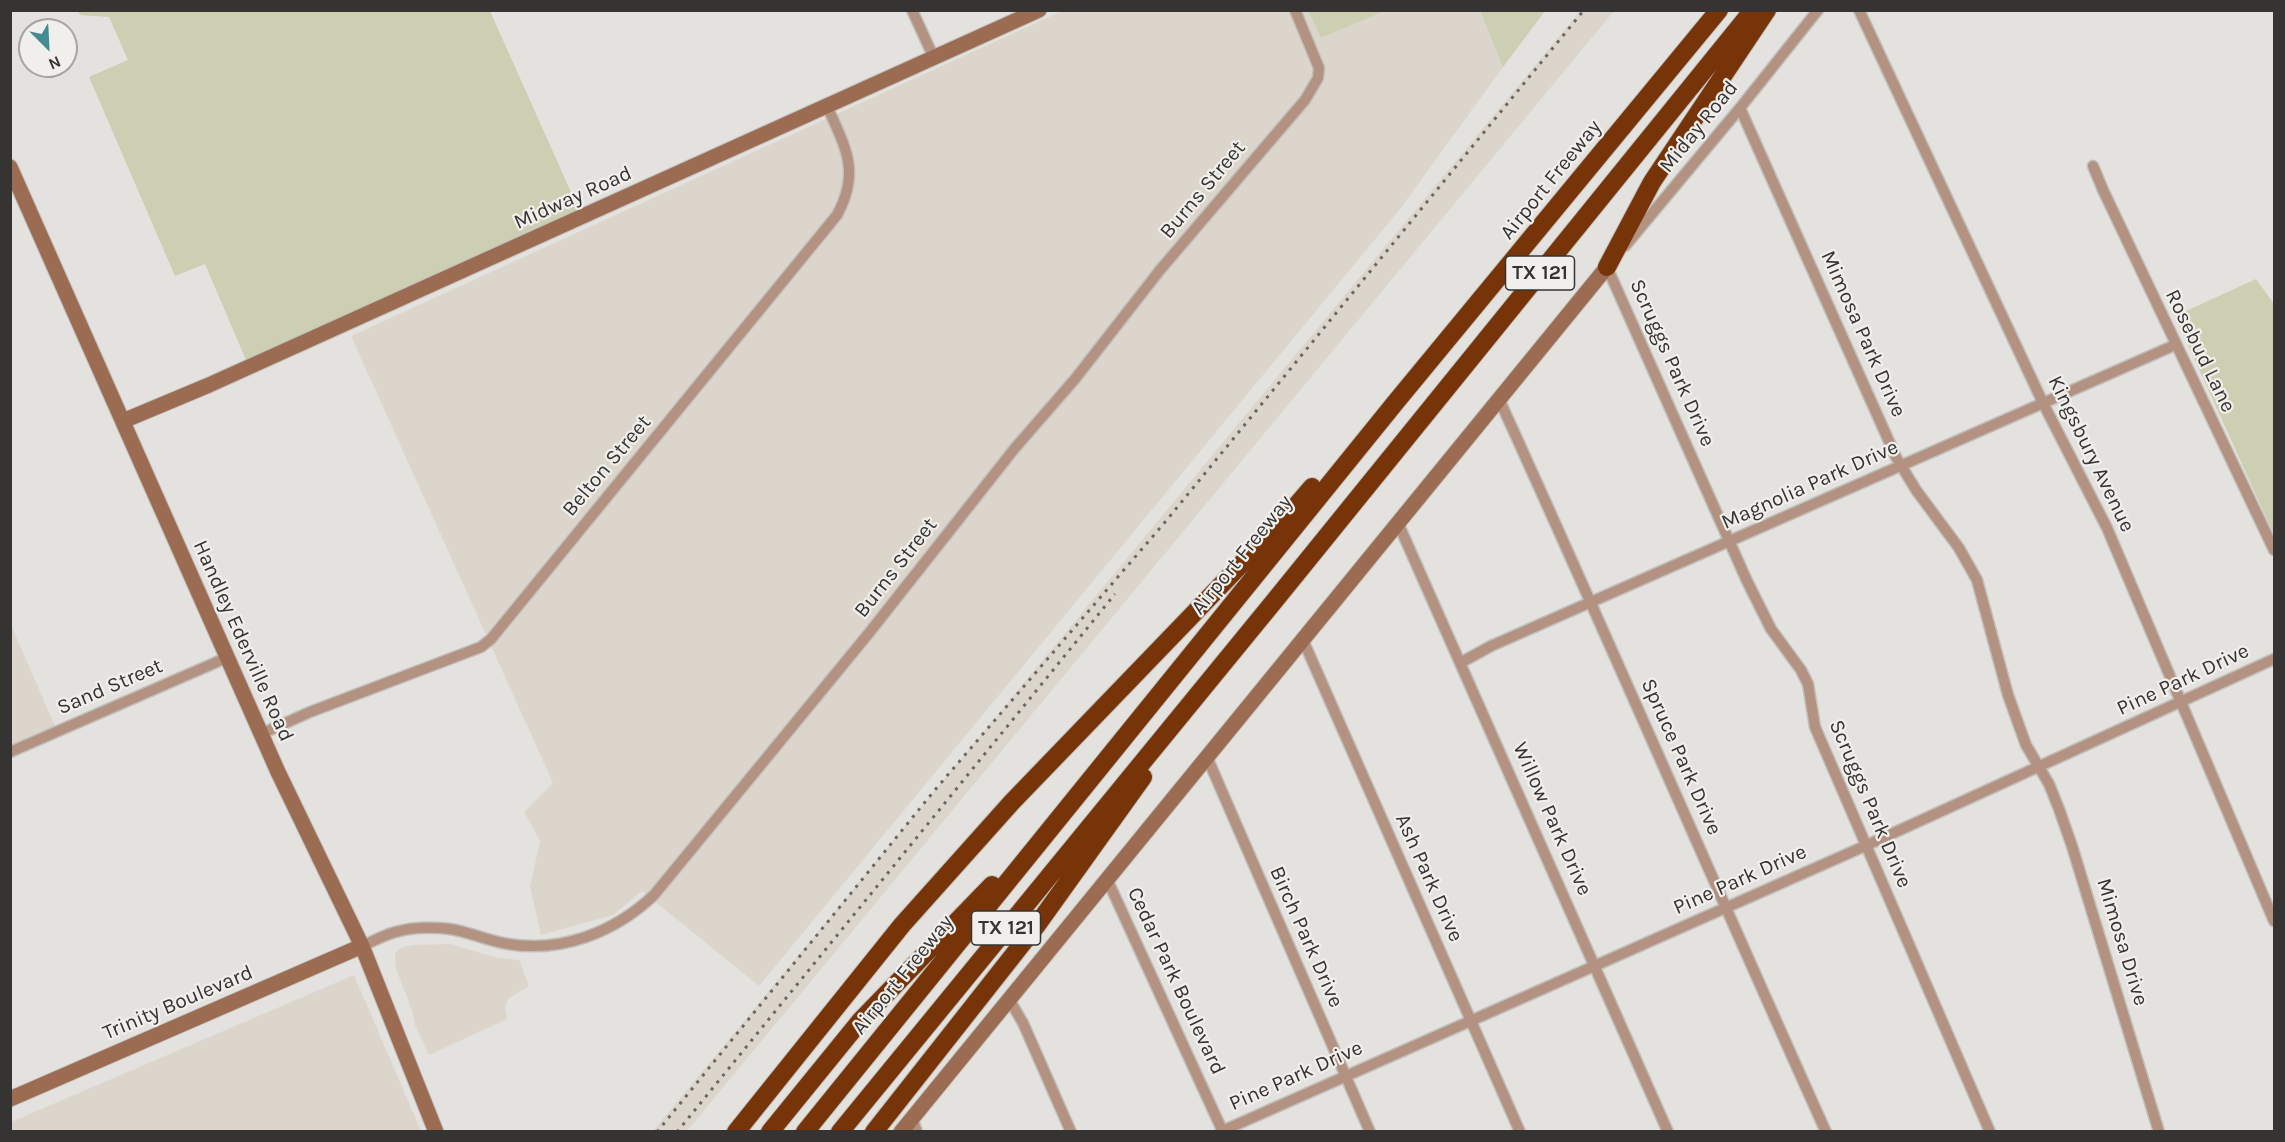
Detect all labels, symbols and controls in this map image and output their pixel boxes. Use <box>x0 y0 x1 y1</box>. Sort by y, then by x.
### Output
north arrow <box>18 18 78 78</box>
text: N <box>46 52 64 74</box>
street label: Miday Road <box>1654 76 1744 178</box>
street label: Airport Freeway <box>1495 115 1607 245</box>
street label: Burns Street <box>1155 136 1251 244</box>
street label: Midway Road <box>510 161 636 235</box>
street label: Mimosa Park Drive <box>1815 247 1911 421</box>
road number: TX 121 <box>1506 256 1574 290</box>
street label: Scruggs Park Drive <box>1624 276 1720 450</box>
street label: Rosebud Lane <box>2159 285 2241 417</box>
street label: Kingsbury Avenue <box>2042 372 2140 536</box>
street label: Belton Street <box>557 410 657 522</box>
street label: Magnolia Park Drive <box>1718 435 1902 535</box>
street label: Airport Freeway <box>1186 490 1298 620</box>
street label: Burns Street <box>849 513 943 623</box>
street label: Handley Ederville Road <box>187 537 299 745</box>
street label: Pine Park Drive <box>2113 638 2253 722</box>
street label: Sand Street <box>54 654 166 720</box>
street label: Spruce Park Drive <box>1635 675 1727 839</box>
street label: Scruggs Park Drive <box>1823 716 1917 892</box>
street label: Willow Park Drive <box>1507 738 1597 900</box>
street label: Ash Park Drive <box>1390 810 1468 946</box>
street label: Pine Park Drive <box>1670 839 1810 921</box>
street label: Birch Park Drive <box>1264 862 1348 1012</box>
street label: Mimosa Drive <box>2091 875 2153 1009</box>
street label: Cedar Park Boulevard <box>1121 883 1231 1079</box>
street label: Airport Freeway <box>847 910 959 1040</box>
road number: TX 121 <box>972 911 1040 945</box>
street label: Trinity Boulevard <box>99 960 257 1046</box>
street label: Pine Park Drive <box>1226 1035 1366 1117</box>

